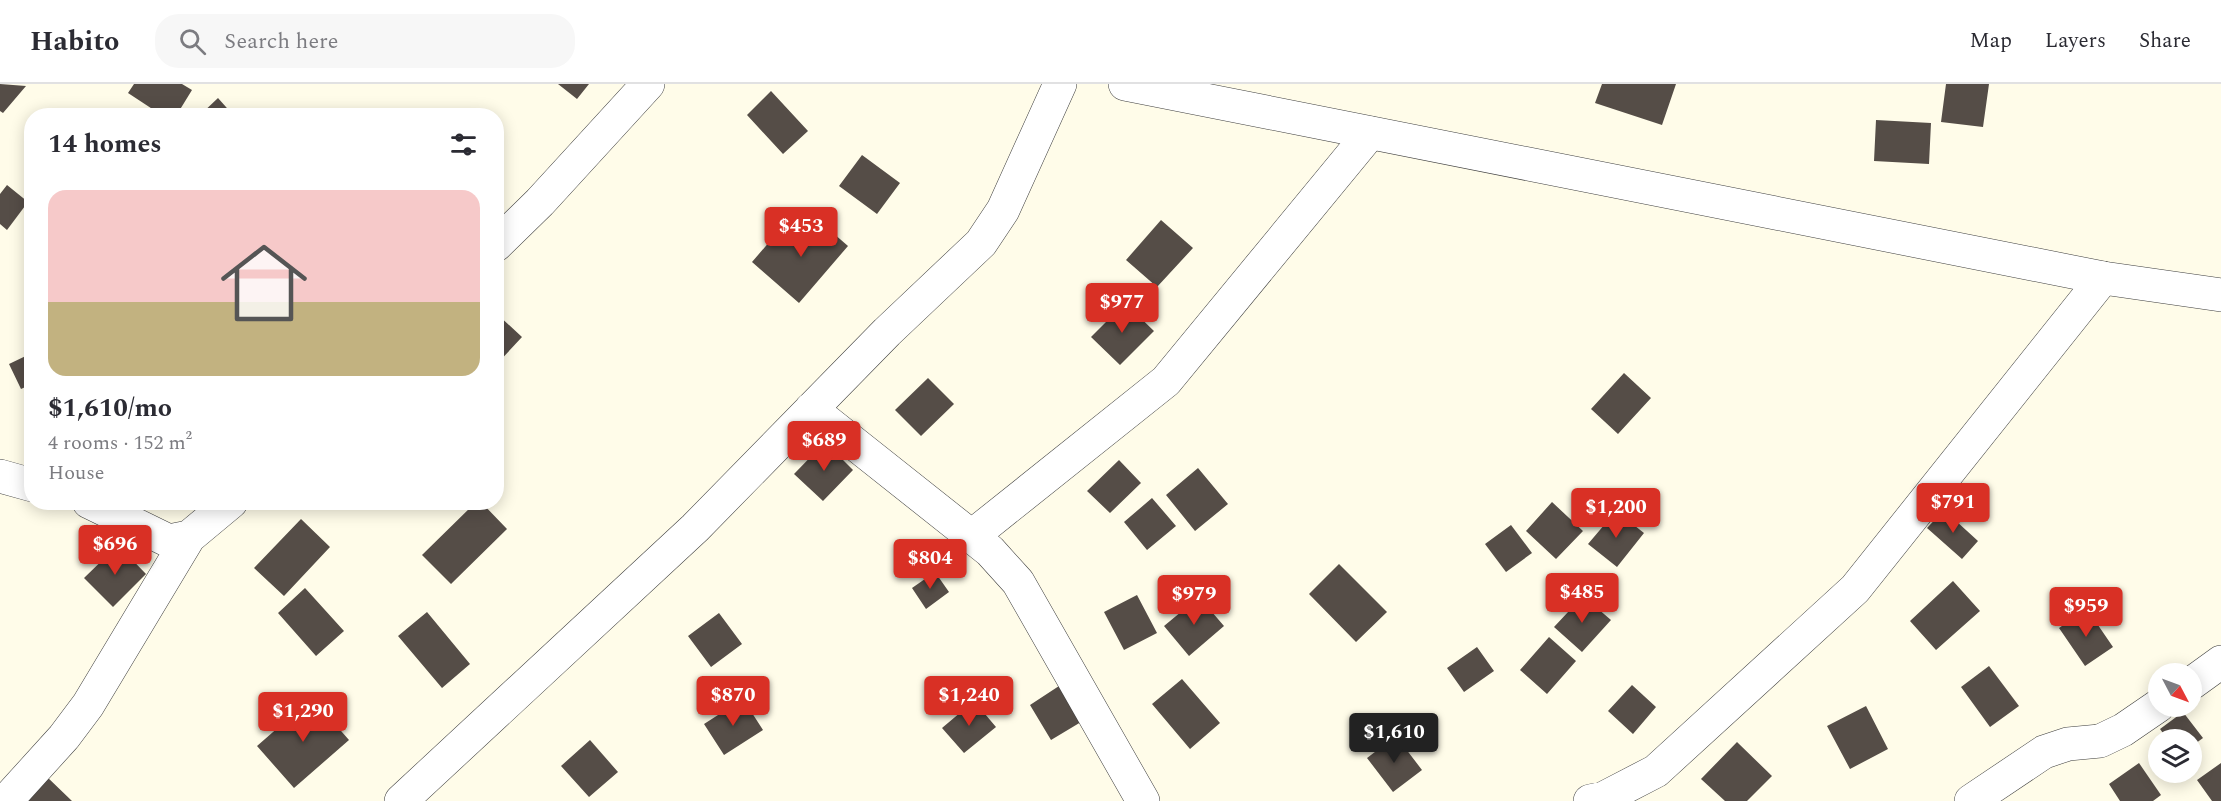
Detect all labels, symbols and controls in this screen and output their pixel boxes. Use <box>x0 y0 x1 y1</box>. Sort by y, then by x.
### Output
search box <box>155 14 575 68</box>
text: Habito <box>30 20 119 63</box>
icon: search <box>176 25 209 58</box>
text: Search here <box>224 25 338 58</box>
text: Map <box>1970 25 2012 57</box>
text: Layers <box>2045 25 2106 57</box>
text: Share <box>2139 25 2191 57</box>
text: 14 homes <box>48 124 162 164</box>
icon: filters <box>447 128 480 161</box>
pin: $453 <box>765 207 837 258</box>
text: $453 <box>779 211 823 241</box>
icon: home <box>210 229 318 337</box>
pin: $977 <box>1086 283 1158 334</box>
text: $977 <box>1100 287 1144 317</box>
text: $1,610/mo <box>48 388 172 428</box>
pin: $689 <box>788 421 860 472</box>
text: $689 <box>802 425 846 455</box>
text: 4 rooms · 152 m² <box>48 428 192 458</box>
text: House <box>48 458 105 488</box>
pin: $791 <box>1917 483 1989 534</box>
text: $791 <box>1931 487 1975 517</box>
pin: $1,200 <box>1567 488 1665 539</box>
text: $1,200 <box>1585 492 1647 522</box>
pin: $696 <box>79 525 151 576</box>
text: $696 <box>93 529 137 559</box>
pin: $804 <box>894 539 966 590</box>
text: $804 <box>908 543 952 573</box>
pin: $485 <box>1546 573 1618 624</box>
pin: $979 <box>1158 575 1230 626</box>
text: $485 <box>1560 577 1604 607</box>
text: $979 <box>1172 579 1216 609</box>
pin: $959 <box>2050 587 2122 638</box>
text: $959 <box>2064 591 2108 621</box>
north arrow <box>2148 663 2202 717</box>
map controls <box>2148 663 2202 783</box>
pin: $870 <box>697 676 769 727</box>
pin: $1,240 <box>920 676 1018 727</box>
text: $870 <box>711 680 755 710</box>
text: $1,240 <box>938 680 1000 710</box>
pin: $1,290 <box>254 692 352 743</box>
text: $1,290 <box>272 696 334 726</box>
pin: $1,610 <box>1345 713 1443 764</box>
text: $1,610 <box>1363 717 1425 747</box>
button: layers <box>2148 729 2202 783</box>

